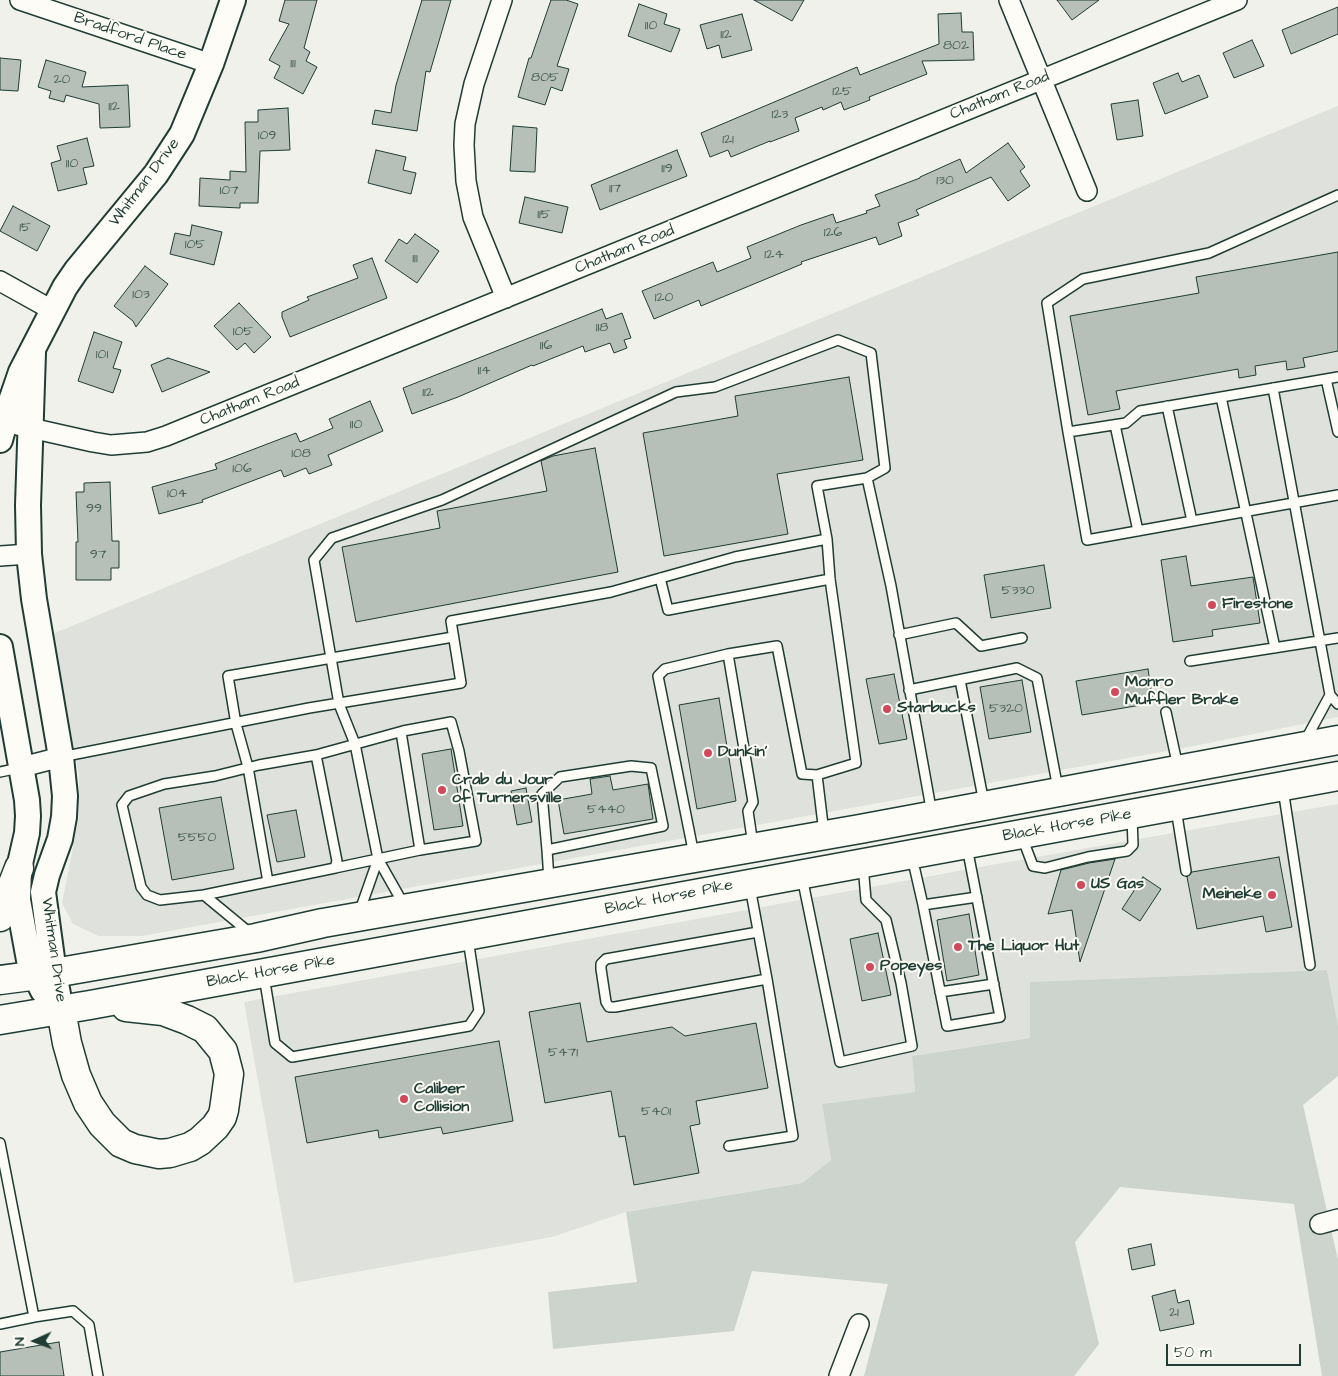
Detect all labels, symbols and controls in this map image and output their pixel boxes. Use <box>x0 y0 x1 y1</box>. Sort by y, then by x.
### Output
street label: Bradford Place <box>71 9 189 65</box>
house number: 110 <box>645 18 657 34</box>
house number: 112 <box>720 27 732 43</box>
house number: 802 <box>943 38 969 54</box>
house number: 111 <box>290 56 296 72</box>
street label: Chatham Road <box>947 67 1053 125</box>
house number: 805 <box>531 70 559 86</box>
house number: 20 <box>54 72 70 88</box>
house number: 125 <box>832 84 852 100</box>
house number: 112 <box>108 99 120 115</box>
house number: 123 <box>772 107 788 123</box>
house number: 109 <box>258 128 276 144</box>
house number: 121 <box>722 132 734 148</box>
street label: Whitman Drive <box>106 135 184 231</box>
house number: 110 <box>66 156 78 172</box>
house number: 119 <box>661 161 673 177</box>
house number: 130 <box>936 173 954 189</box>
house number: 117 <box>609 181 621 197</box>
house number: 107 <box>219 183 239 199</box>
house number: 115 <box>537 207 551 223</box>
house number: 15 <box>19 220 31 236</box>
street label: Chatham Road <box>572 221 678 279</box>
house number: 126 <box>824 225 842 241</box>
house number: 105 <box>185 237 205 253</box>
house number: 124 <box>764 247 784 263</box>
house number: 111 <box>412 251 418 267</box>
house number: 103 <box>132 287 150 303</box>
house number: 120 <box>655 290 673 306</box>
house number: 118 <box>596 320 608 336</box>
house number: 105 <box>233 324 253 340</box>
house number: 116 <box>540 338 552 354</box>
house number: 101 <box>96 347 108 363</box>
house number: 114 <box>477 363 491 379</box>
street label: Chatham Road <box>197 373 303 431</box>
house number: 112 <box>422 385 434 401</box>
house number: 110 <box>350 417 362 433</box>
house number: 108 <box>291 446 311 462</box>
house number: 106 <box>232 461 252 477</box>
house number: 104 <box>167 486 187 502</box>
house number: 99 <box>86 501 102 517</box>
house number: 97 <box>90 547 106 563</box>
house number: 5330 <box>1002 583 1034 599</box>
place label: Firestone <box>1222 595 1293 615</box>
marker: Firestone <box>1206 599 1218 611</box>
place label: Monro Muffler Brake <box>1125 673 1239 711</box>
marker: Monro Muffler Brake <box>1109 686 1121 698</box>
place label: Starbucks <box>897 699 976 719</box>
house number: 5320 <box>989 701 1023 717</box>
marker: Starbucks <box>881 703 893 715</box>
place label: Dunkin' <box>718 743 767 763</box>
marker: Dunkin' <box>702 747 714 759</box>
place label: Crab du Jour of Turnersville <box>452 771 562 809</box>
marker: Crab du Jour of Turnersville <box>436 784 448 796</box>
house number: 5440 <box>587 802 625 818</box>
street label: Black Horse Pike <box>1001 805 1133 847</box>
house number: 5550 <box>178 830 216 846</box>
place label: US Gas <box>1091 875 1144 895</box>
street label: Black Horse Pike <box>603 876 735 920</box>
marker: US Gas <box>1075 879 1087 891</box>
place label: Meineke <box>1203 885 1262 905</box>
marker: Meineke <box>1266 889 1278 901</box>
street label: Whitman Drive <box>36 896 70 1004</box>
place label: The Liquor Hut <box>968 937 1079 957</box>
marker: The Liquor Hut <box>952 941 964 953</box>
street label: Black Horse Pike <box>205 951 337 993</box>
place label: Popeyes <box>880 957 942 977</box>
marker: Popeyes <box>864 961 876 973</box>
house number: 5471 <box>548 1045 578 1061</box>
place label: Caliber Collision <box>414 1080 469 1118</box>
marker: Caliber Collision <box>398 1093 410 1105</box>
house number: 5401 <box>641 1104 671 1120</box>
house number: 21 <box>1169 1305 1179 1321</box>
north arrow <box>10 1316 60 1366</box>
scale bar <box>1168 1334 1303 1366</box>
text: N <box>10 1337 30 1346</box>
text: 50 m <box>1174 1342 1212 1363</box>

